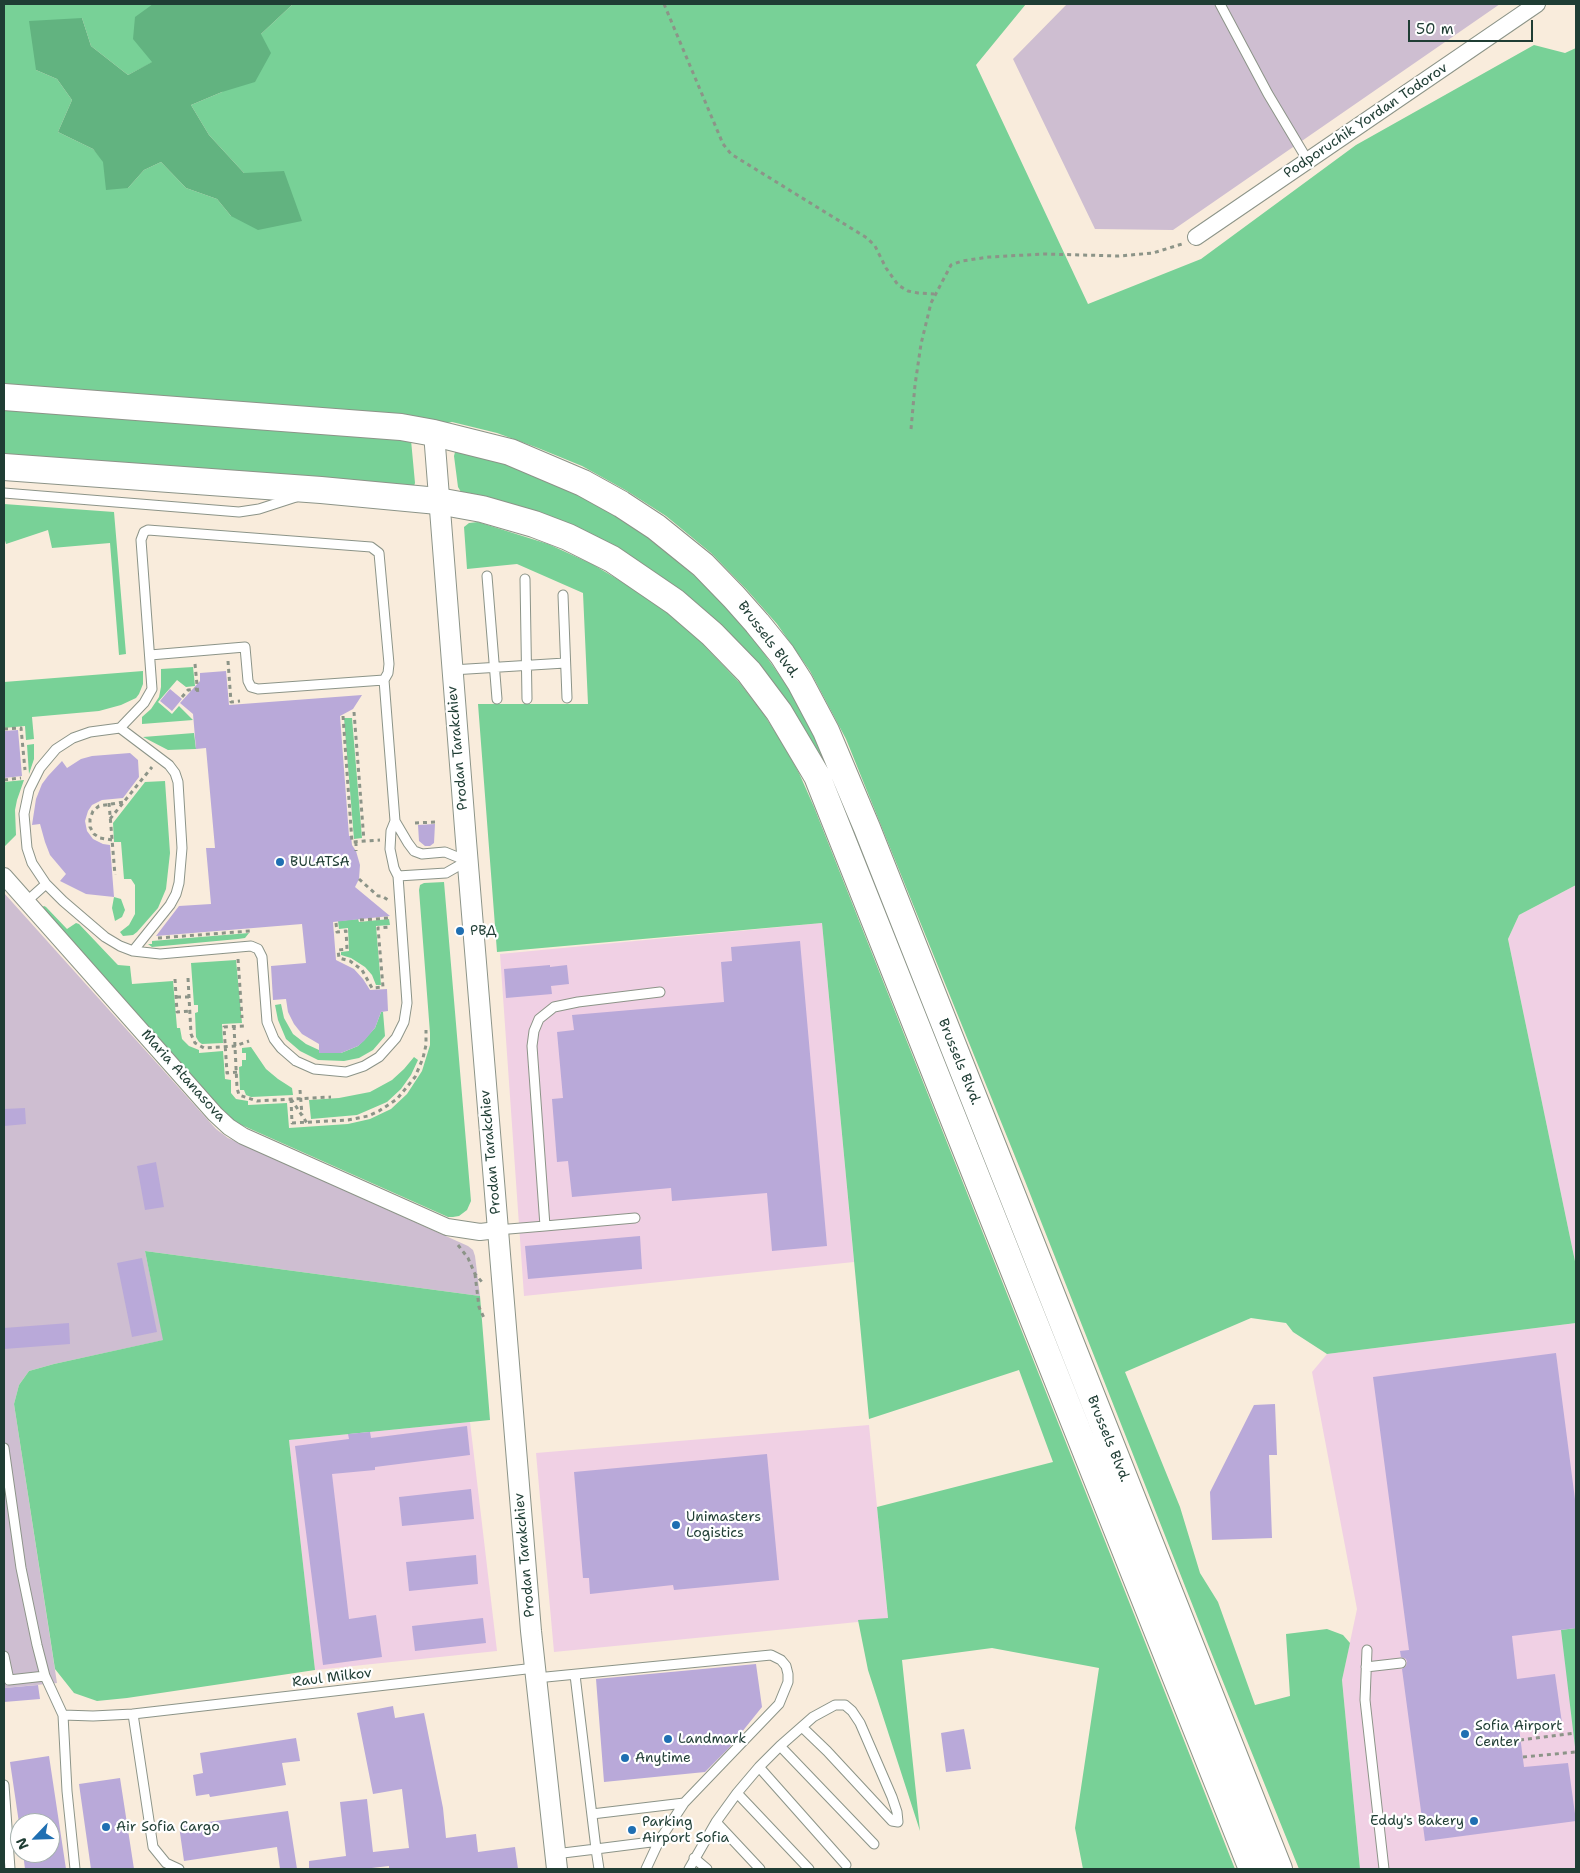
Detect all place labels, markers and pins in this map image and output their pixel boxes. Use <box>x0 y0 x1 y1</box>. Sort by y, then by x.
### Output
place label: BULATSA <box>290 854 350 870</box>
marker: BULATSA <box>274 856 286 868</box>
place label: РВД <box>470 923 496 939</box>
marker: РВД <box>454 925 466 937</box>
place label: Unimasters Logistics <box>686 1509 761 1541</box>
marker: Unimasters Logistics <box>670 1519 682 1531</box>
place label: Sofia Airport Center <box>1475 1718 1562 1750</box>
marker: Sofia Airport Center <box>1459 1728 1471 1740</box>
place label: Landmark <box>678 1731 746 1747</box>
marker: Landmark <box>662 1733 674 1745</box>
place label: Anytime <box>635 1750 691 1766</box>
marker: Anytime <box>619 1752 631 1764</box>
place label: Eddy's Bakery <box>1370 1813 1464 1829</box>
place label: Parking Airport Sofia <box>642 1814 729 1846</box>
marker: Eddy's Bakery <box>1468 1815 1480 1827</box>
place label: Air Sofia Cargo <box>116 1819 220 1835</box>
marker: Air Sofia Cargo <box>100 1821 112 1833</box>
marker: Parking Airport Sofia <box>626 1824 638 1836</box>

